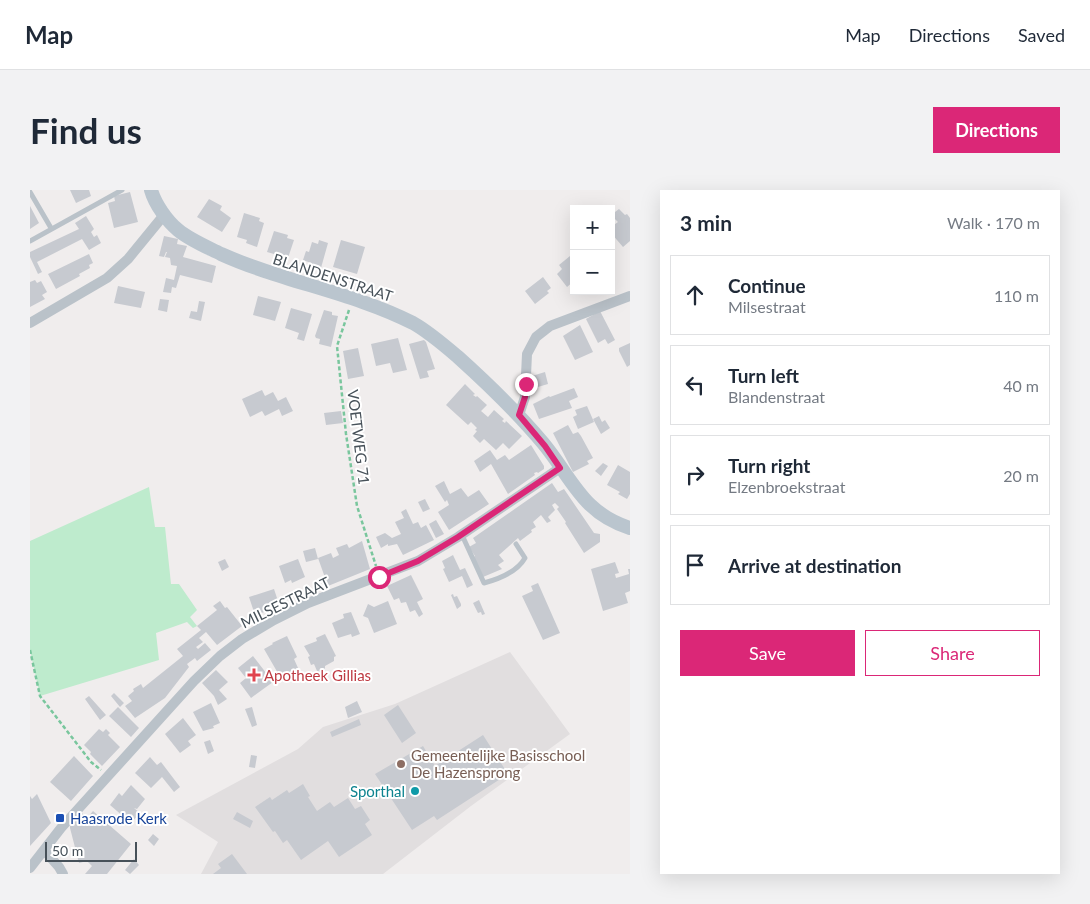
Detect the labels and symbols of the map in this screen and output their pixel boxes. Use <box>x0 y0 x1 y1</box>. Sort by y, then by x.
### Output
street label: BLANDENSTRAAT <box>271 249 395 305</box>
route end <box>515 373 538 396</box>
street label: VOETWEG 71 <box>344 388 374 486</box>
route start <box>368 566 391 589</box>
street label: MILSESTRAAT <box>237 573 333 631</box>
place label: Apotheek Gillias <box>264 666 371 684</box>
marker: Apotheek Gillias <box>248 669 260 681</box>
place label: Gemeentelijke Basisschool De Hazensprong <box>411 746 585 781</box>
marker: Gemeentelijke Basisschool De Hazensprong <box>395 758 407 770</box>
place label: Sporthal <box>350 782 405 800</box>
marker: Sporthal <box>409 785 421 797</box>
place label: Haasrode Kerk <box>70 809 167 827</box>
marker: Haasrode Kerk <box>54 812 66 824</box>
scale bar <box>45 839 138 862</box>

